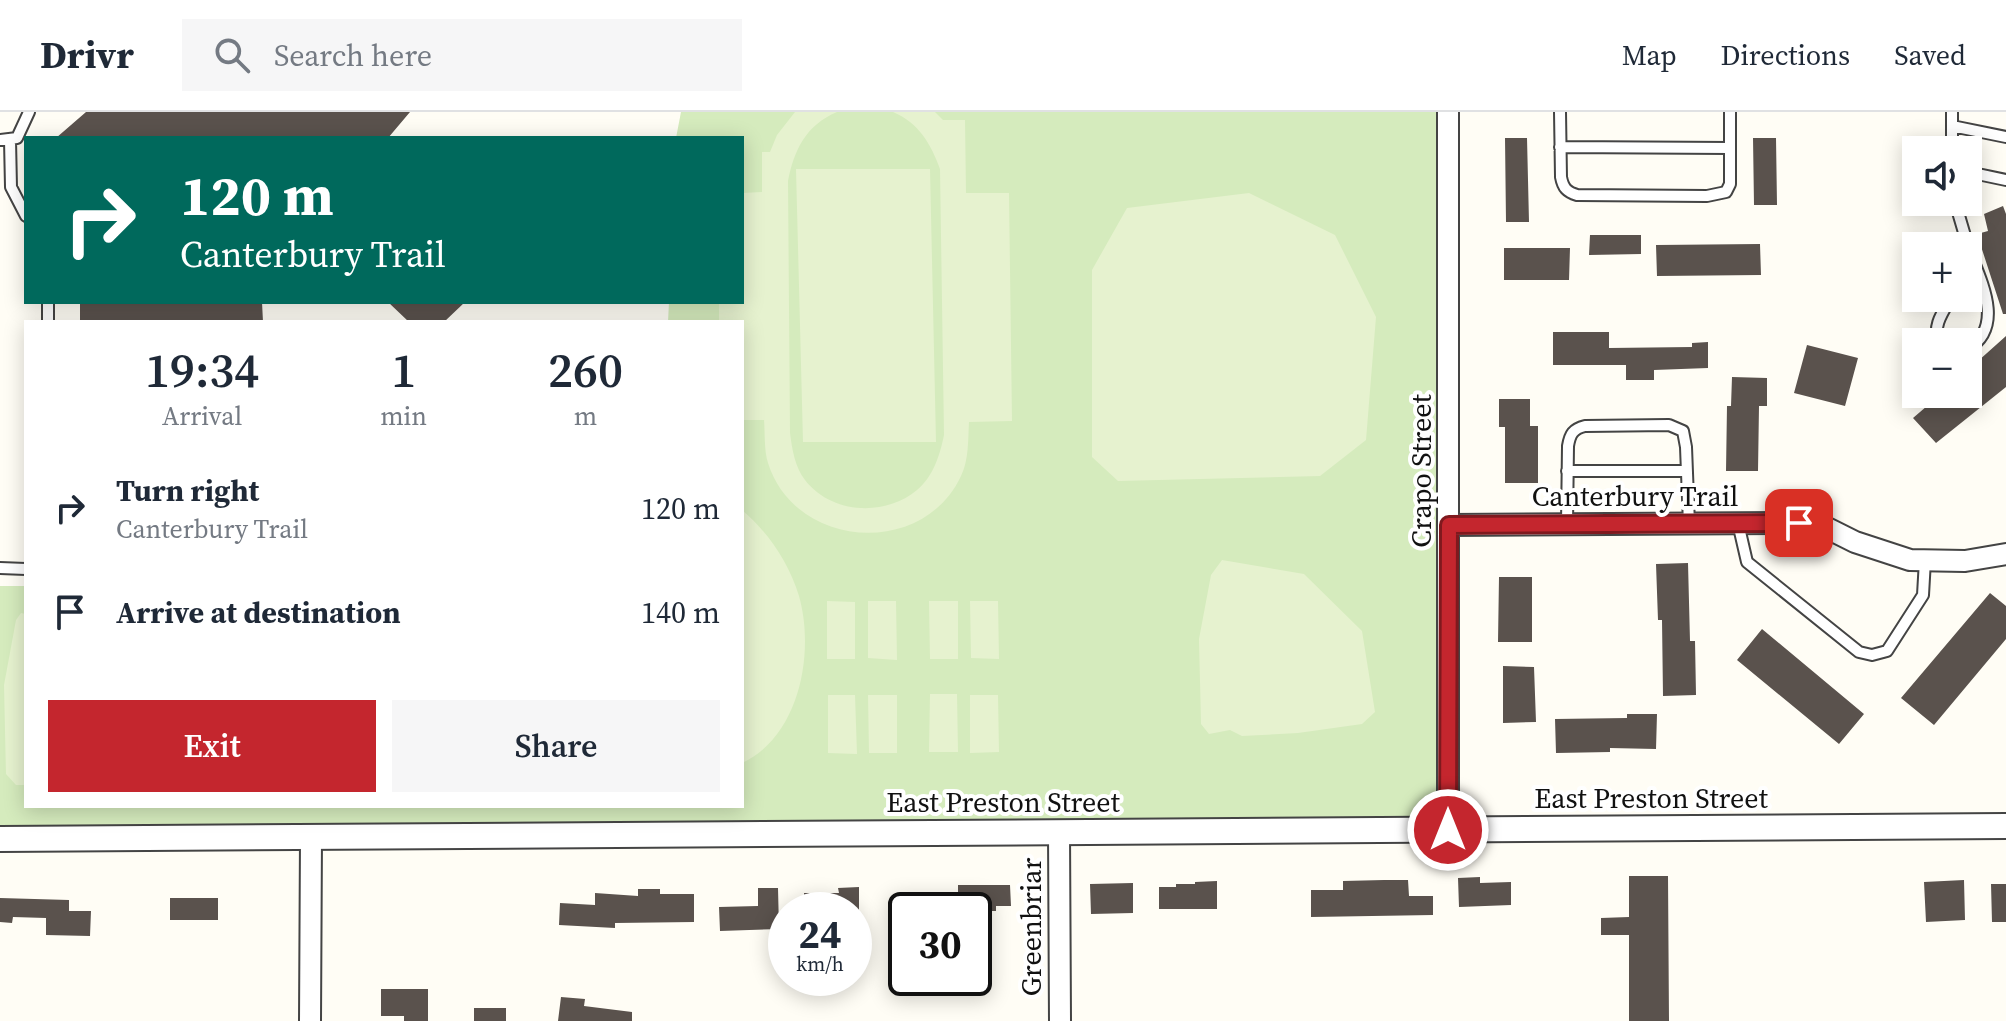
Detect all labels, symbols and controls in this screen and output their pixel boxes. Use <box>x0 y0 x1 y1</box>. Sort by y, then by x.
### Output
search box <box>182 19 742 91</box>
text: Drivr <box>40 29 134 81</box>
icon: search <box>210 33 254 77</box>
text: Search here <box>274 35 432 76</box>
text: Map <box>1622 36 1677 74</box>
text: Directions <box>1721 36 1850 74</box>
text: Saved <box>1894 36 1966 74</box>
map controls <box>1902 136 1982 408</box>
button: sound <box>1902 136 1982 216</box>
text: 120 m <box>180 157 334 234</box>
icon: right <box>48 168 152 272</box>
text: Canterbury Trail <box>180 230 446 279</box>
button: + <box>1902 232 1982 312</box>
button: − <box>1902 328 1982 408</box>
text: 19:34 <box>145 337 259 403</box>
text: 1 <box>391 337 416 403</box>
text: 260 <box>548 337 623 403</box>
street label: Crapo Street <box>1402 393 1440 548</box>
text: Arrival <box>162 398 242 434</box>
text: min <box>380 398 427 434</box>
text: m <box>574 398 597 434</box>
text: Turn right <box>116 470 259 511</box>
street label: Canterbury Trail <box>1532 477 1738 515</box>
icon: right <box>48 486 92 530</box>
text: 120 m <box>641 488 720 529</box>
pin <box>1765 489 1833 557</box>
icon: arrive <box>1777 501 1821 545</box>
text: Canterbury Trail <box>116 511 308 547</box>
icon: arrive <box>48 590 92 634</box>
text: Arrive at destination <box>116 592 401 633</box>
text: 140 m <box>641 592 720 633</box>
button: Exit <box>48 700 376 792</box>
button: Share <box>392 700 720 792</box>
street label: East Preston Street <box>1534 779 1769 817</box>
street label: East Preston Street <box>886 783 1121 821</box>
position arrow <box>1406 788 1490 872</box>
street label: Greenbriar <box>1012 858 1050 996</box>
speed limit sign: 30 <box>888 892 992 996</box>
text: 24 <box>798 907 842 961</box>
text: km/h <box>796 950 844 978</box>

